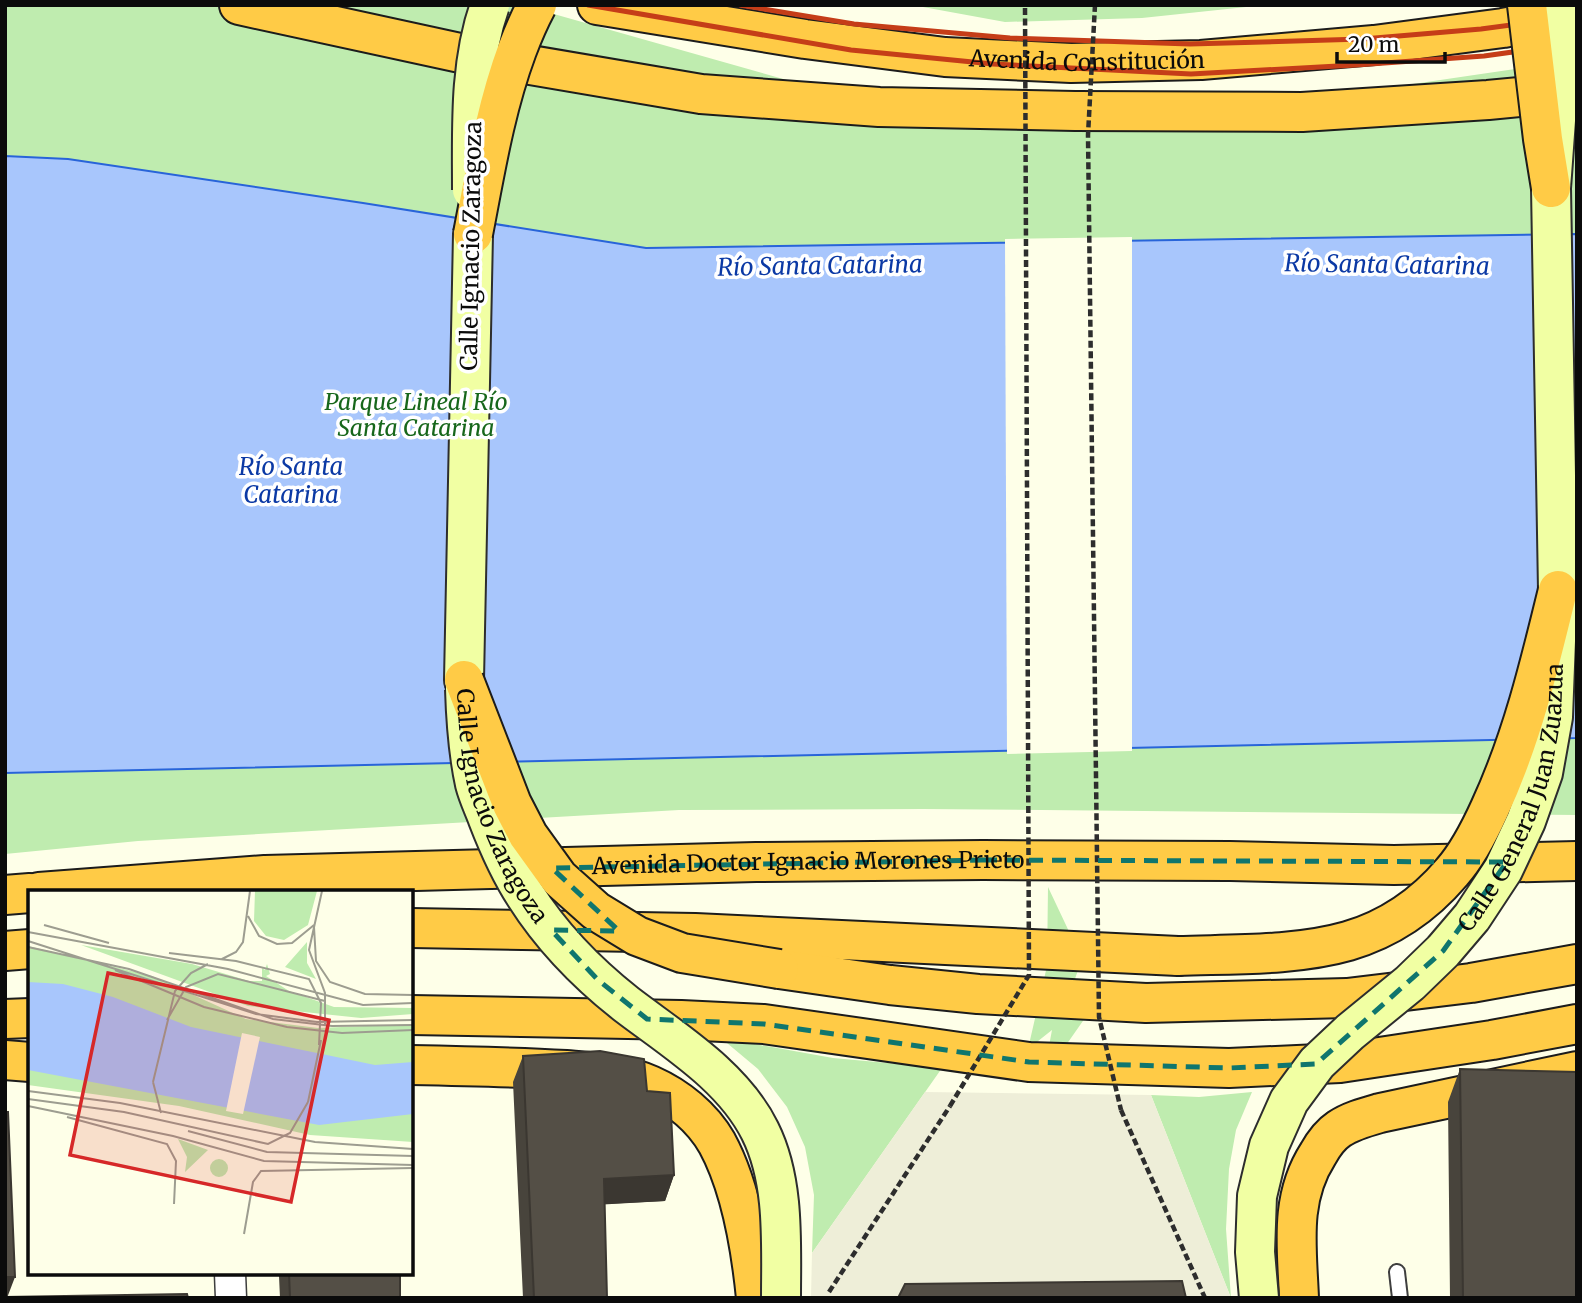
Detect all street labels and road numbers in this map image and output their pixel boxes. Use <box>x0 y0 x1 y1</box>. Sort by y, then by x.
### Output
street label: Avenida Constitución <box>967 43 1205 77</box>
street label: Calle Ignacio Zaragoza <box>454 121 487 371</box>
street label: Calle General Juan Zuazua <box>1451 663 1569 937</box>
street label: Calle Ignacio Zaragoza <box>451 688 555 929</box>
street label: Avenida Doctor Ignacio Morones Prieto <box>590 845 1025 880</box>

